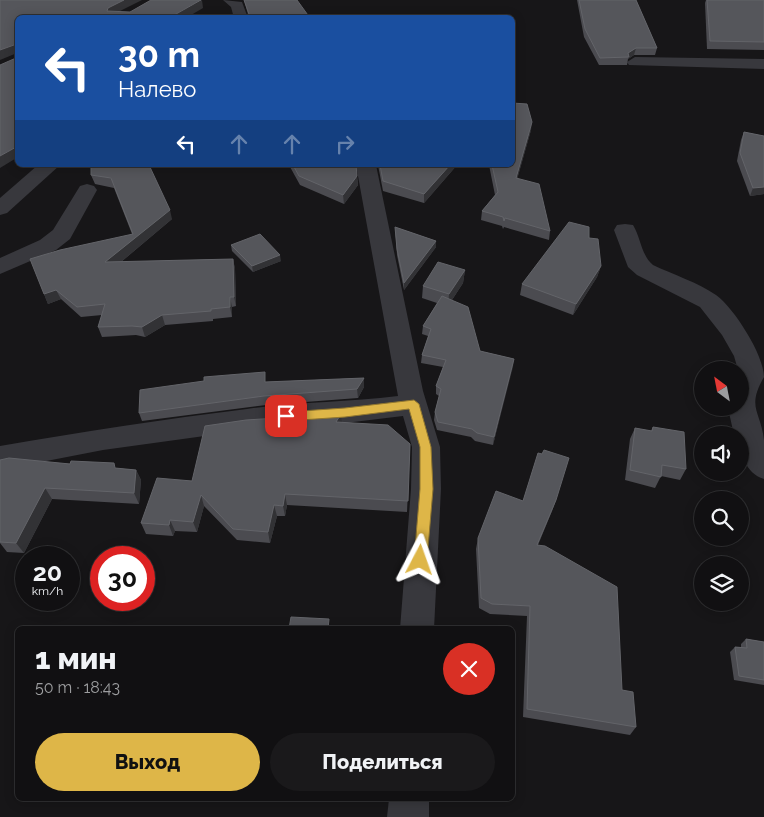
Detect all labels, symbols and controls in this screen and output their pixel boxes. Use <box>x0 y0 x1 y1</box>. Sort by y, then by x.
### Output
text: 30 m <box>118 34 200 75</box>
icon: left <box>35 35 100 100</box>
text: Налево <box>118 76 196 102</box>
icon: left <box>172 130 200 158</box>
icon: ahead <box>225 130 253 158</box>
icon: ahead <box>278 130 306 158</box>
icon: right <box>331 130 359 158</box>
north arrow <box>694 361 749 416</box>
map controls <box>694 361 749 611</box>
pin <box>265 395 307 437</box>
icon: arrive <box>272 402 300 430</box>
button: sound <box>694 426 749 481</box>
button: search <box>694 491 749 546</box>
position arrow <box>393 533 445 585</box>
speed limit sign: 30 <box>90 546 155 611</box>
button: layers <box>694 556 749 611</box>
text: 20 <box>33 557 62 587</box>
text: km/h <box>32 584 63 598</box>
text: 1 мин <box>35 641 117 676</box>
button: close <box>443 643 495 695</box>
text: 50 m · 18:43 <box>35 678 120 697</box>
button: Выход <box>35 733 260 791</box>
button: Поделиться <box>270 733 495 791</box>

